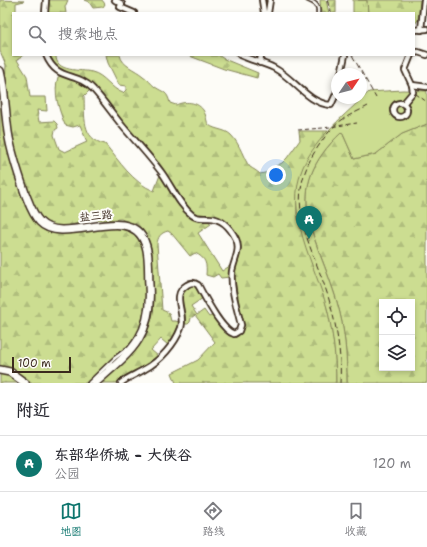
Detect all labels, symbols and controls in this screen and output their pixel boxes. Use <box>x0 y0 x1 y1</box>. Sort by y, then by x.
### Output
search box <box>12 12 415 56</box>
icon: search <box>26 23 48 45</box>
text: 搜索地点 <box>58 24 118 44</box>
north arrow <box>331 68 367 104</box>
your location <box>266 165 286 185</box>
pin: A <box>296 206 322 239</box>
street label: 盐三路 <box>79 207 113 225</box>
map controls <box>379 299 415 371</box>
button: locate <box>379 299 415 335</box>
button: layers <box>379 335 415 371</box>
scale bar <box>12 355 71 374</box>
text: 100 m <box>18 356 51 371</box>
text: 附近 <box>16 399 50 421</box>
text: 东部华侨城 - 大侠谷 <box>54 445 192 465</box>
text: A <box>24 455 34 472</box>
text: 120 m <box>373 455 411 472</box>
text: 公园 <box>54 465 80 482</box>
tab: 地图 <box>60 500 82 539</box>
tab: 路线 <box>202 500 224 539</box>
tab: 收藏 <box>345 500 367 539</box>

